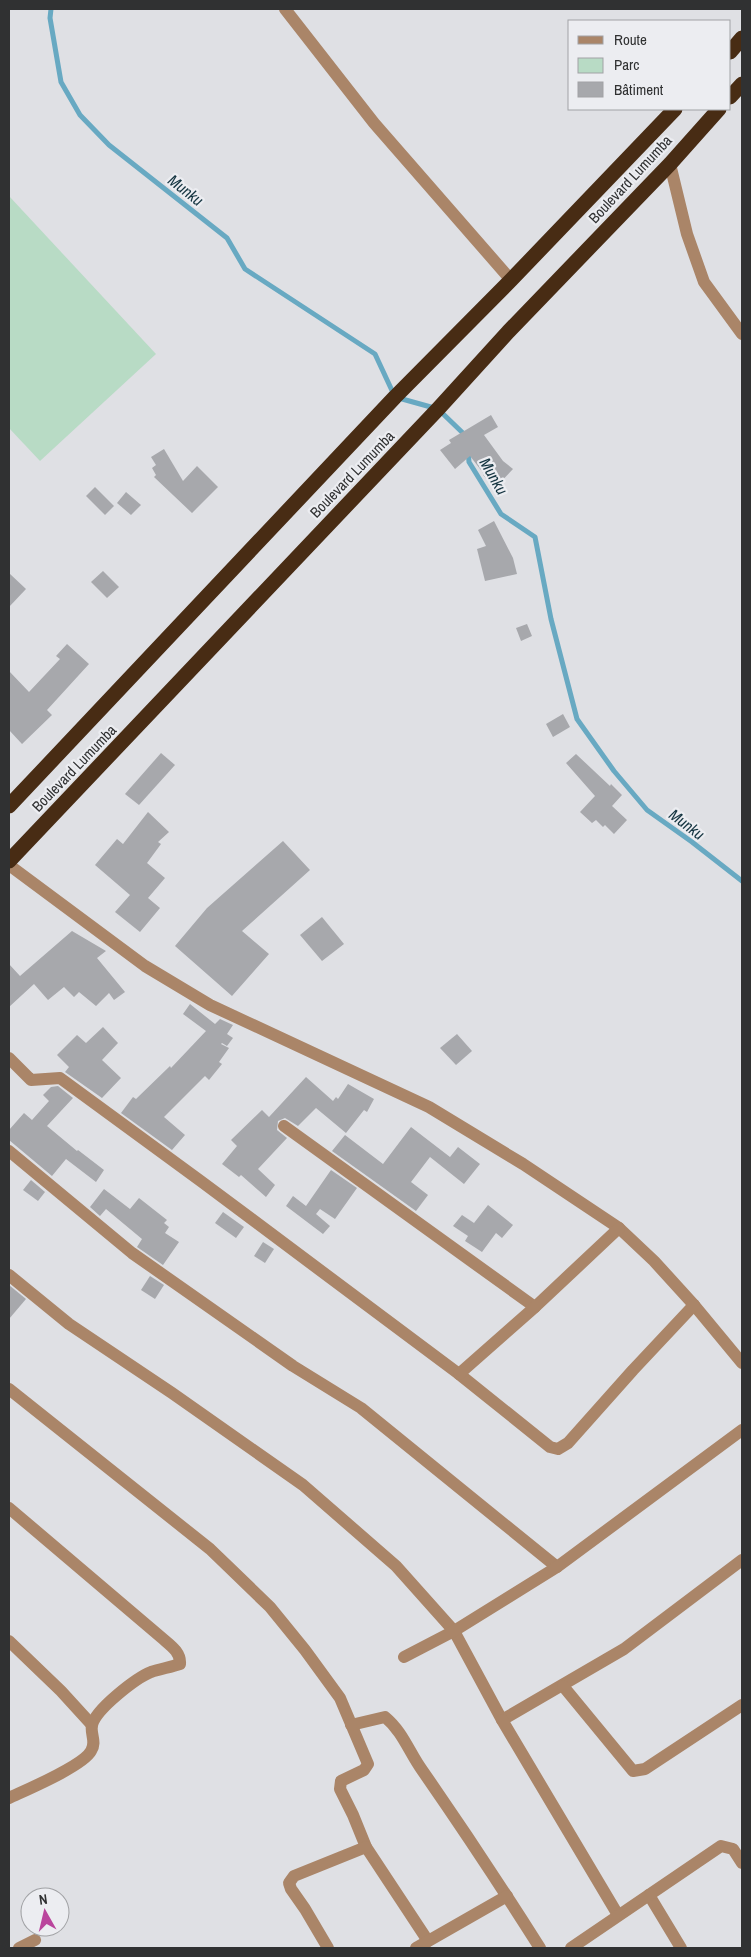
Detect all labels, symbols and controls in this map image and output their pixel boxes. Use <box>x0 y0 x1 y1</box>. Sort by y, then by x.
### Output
legend <box>568 20 731 110</box>
text: Route <box>614 29 647 50</box>
text: Parc <box>614 54 639 75</box>
text: Bâtiment <box>614 79 664 100</box>
street label: Boulevard Lumumba <box>584 130 676 228</box>
water label: Munku <box>164 169 208 211</box>
street label: Boulevard Lumumba <box>305 426 399 522</box>
water label: Munku <box>475 453 513 499</box>
street label: Boulevard Lumumba <box>27 720 121 816</box>
water label: Munku <box>665 803 709 845</box>
north arrow <box>20 1887 70 1937</box>
text: N <box>38 1890 49 1909</box>

